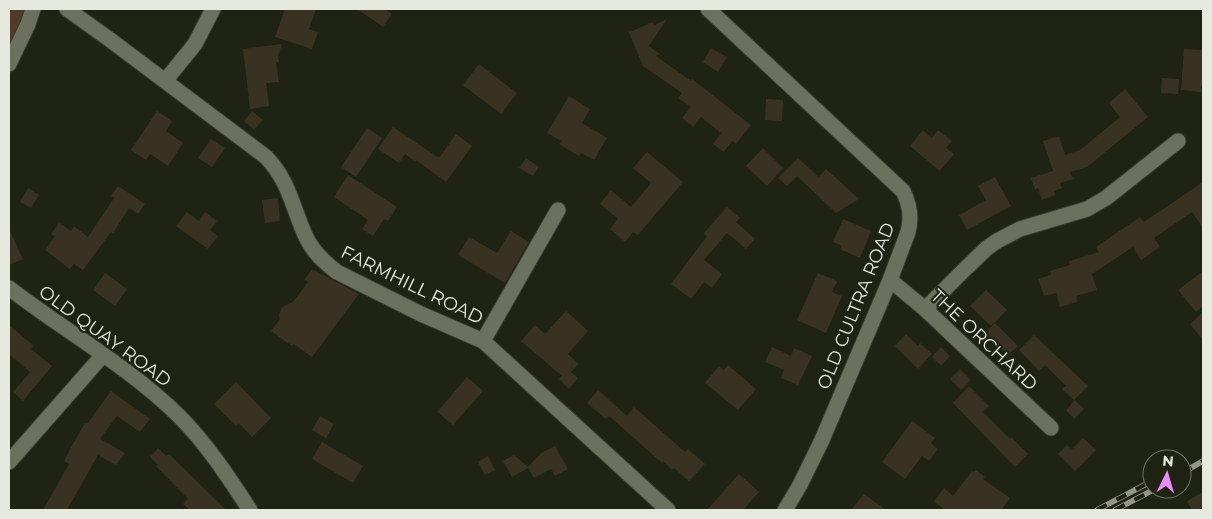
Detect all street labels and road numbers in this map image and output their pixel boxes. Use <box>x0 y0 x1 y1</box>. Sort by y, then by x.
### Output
street label: OLD CULTRA ROAD <box>812 219 900 393</box>
street label: FARMHILL ROAD <box>337 241 487 329</box>
street label: OLD QUAY ROAD <box>35 281 175 391</box>
street label: THE ORCHARD <box>926 285 1042 395</box>

